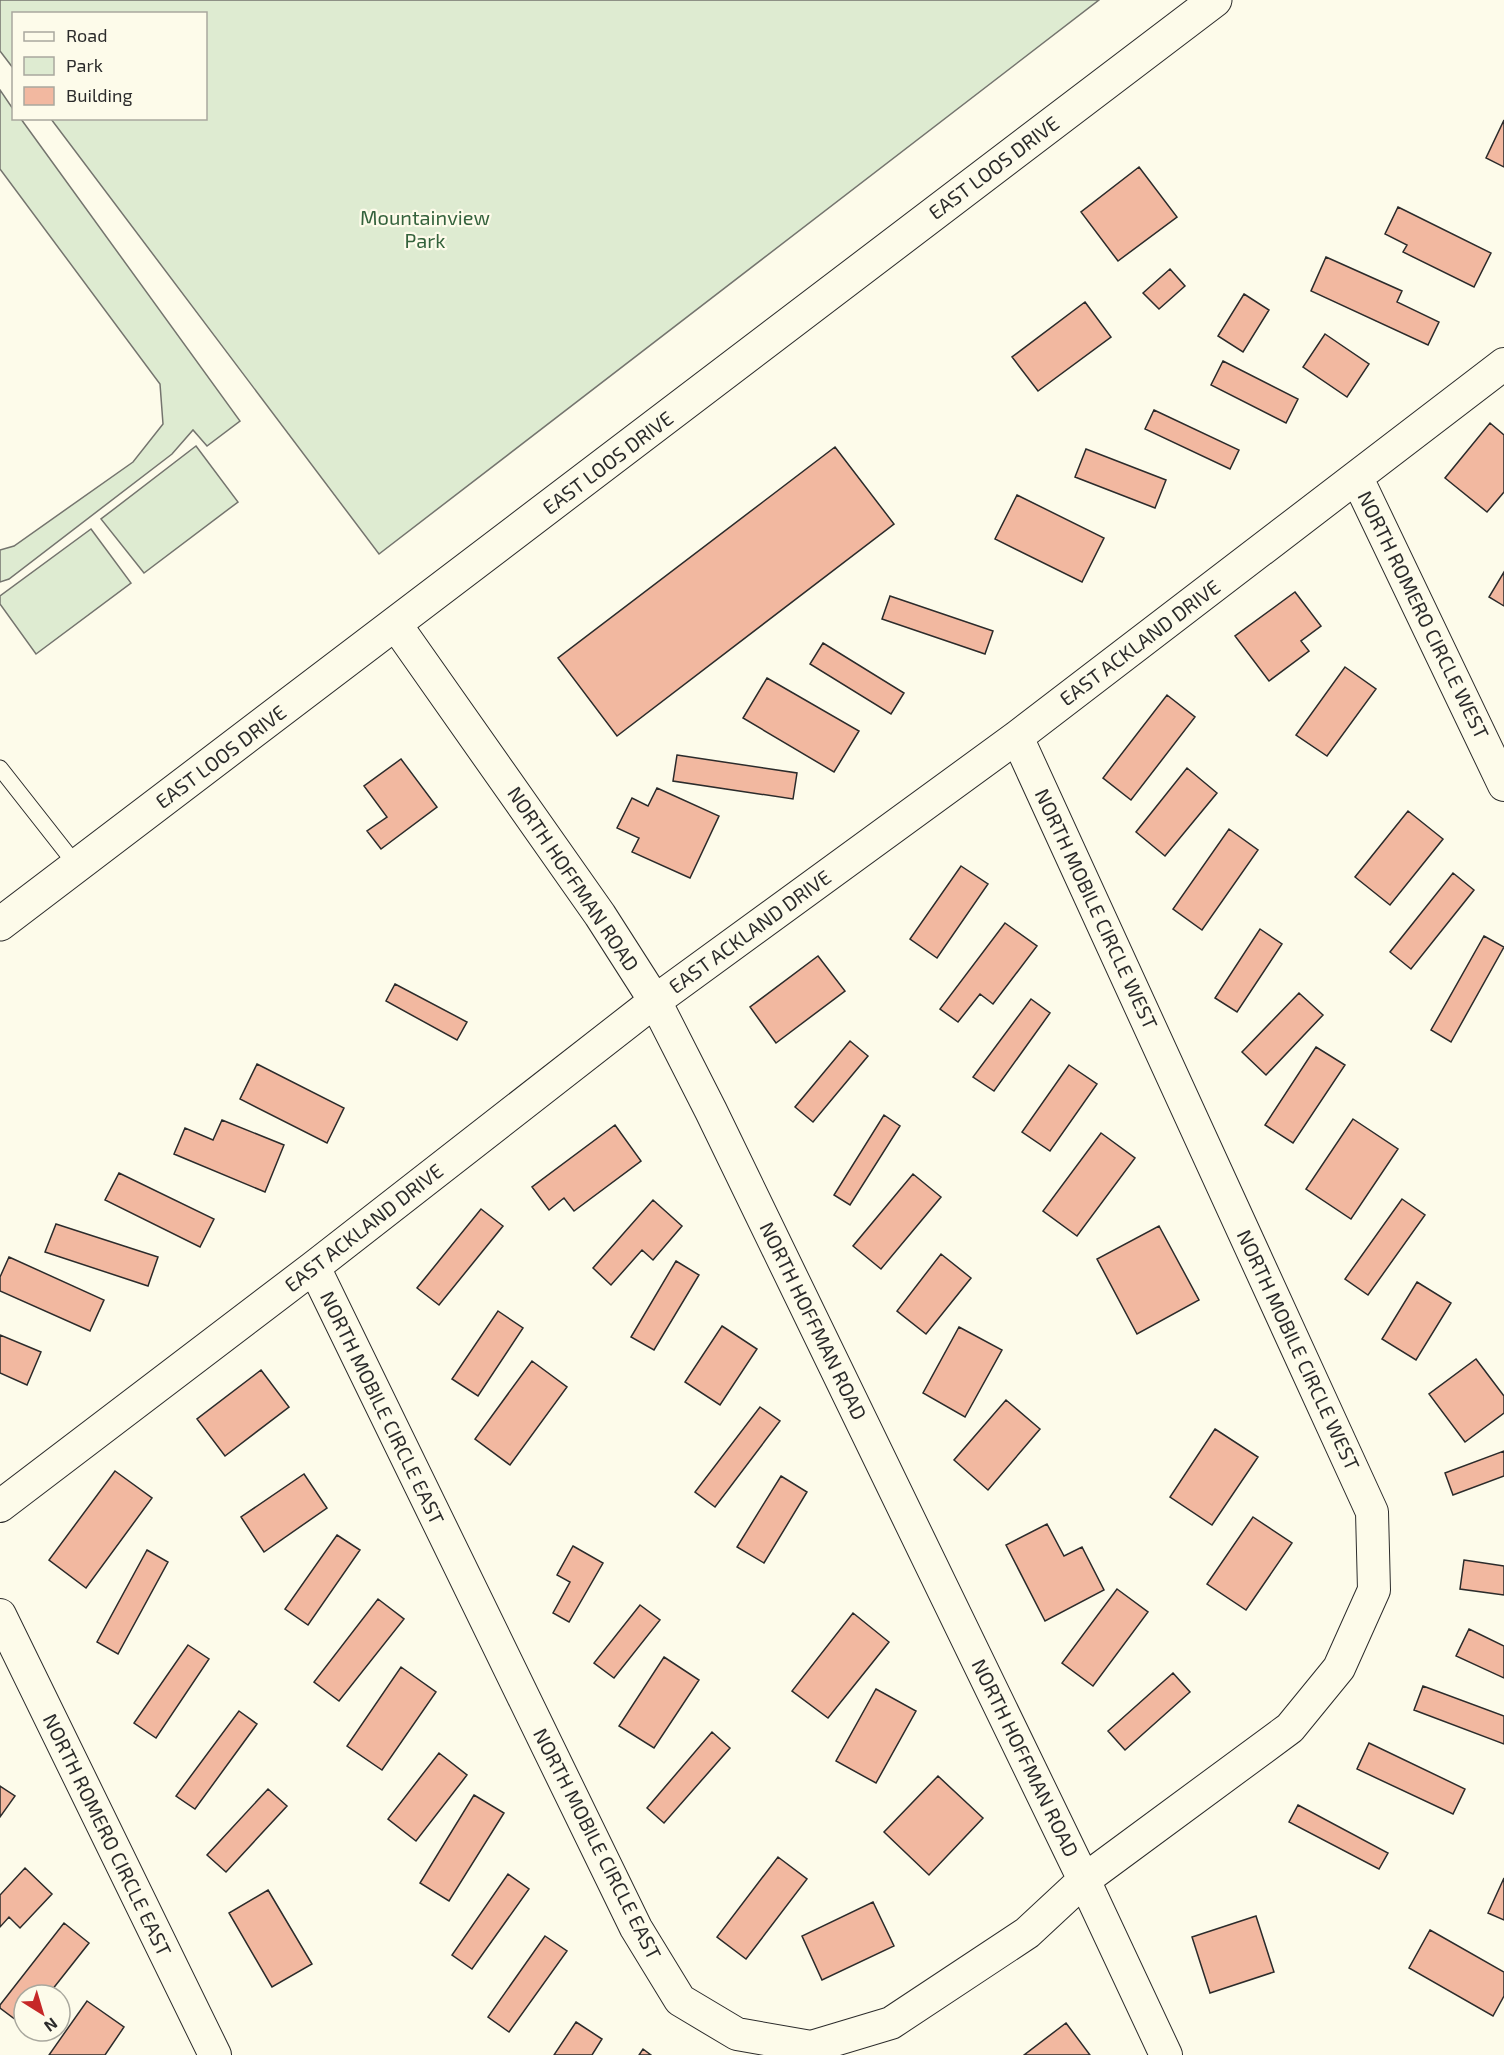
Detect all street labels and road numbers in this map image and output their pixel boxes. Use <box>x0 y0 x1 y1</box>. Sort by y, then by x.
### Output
street label: EAST LOOS DRIVE <box>923 110 1063 224</box>
street label: EAST LOOS DRIVE <box>537 405 677 519</box>
street label: NORTH ROMERO CIRCLE WEST <box>1353 487 1495 743</box>
street label: EAST ACKLAND DRIVE <box>1055 574 1224 710</box>
street label: EAST LOOS DRIVE <box>150 699 290 813</box>
street label: NORTH HOFFMAN ROAD <box>503 782 645 975</box>
street label: NORTH MOBILE CIRCLE WEST <box>1031 785 1163 1033</box>
street label: EAST ACKLAND DRIVE <box>664 864 835 998</box>
street label: EAST ACKLAND DRIVE <box>279 1158 447 1297</box>
street label: NORTH HOFFMAN ROAD <box>755 1218 872 1423</box>
street label: NORTH MOBILE CIRCLE WEST <box>1233 1226 1365 1474</box>
street label: NORTH MOBILE CIRCLE EAST <box>316 1287 450 1528</box>
street label: NORTH HOFFMAN ROAD <box>967 1655 1084 1860</box>
street label: NORTH ROMERO CIRCLE EAST <box>39 1710 177 1960</box>
street label: NORTH MOBILE CIRCLE EAST <box>529 1724 667 1964</box>

